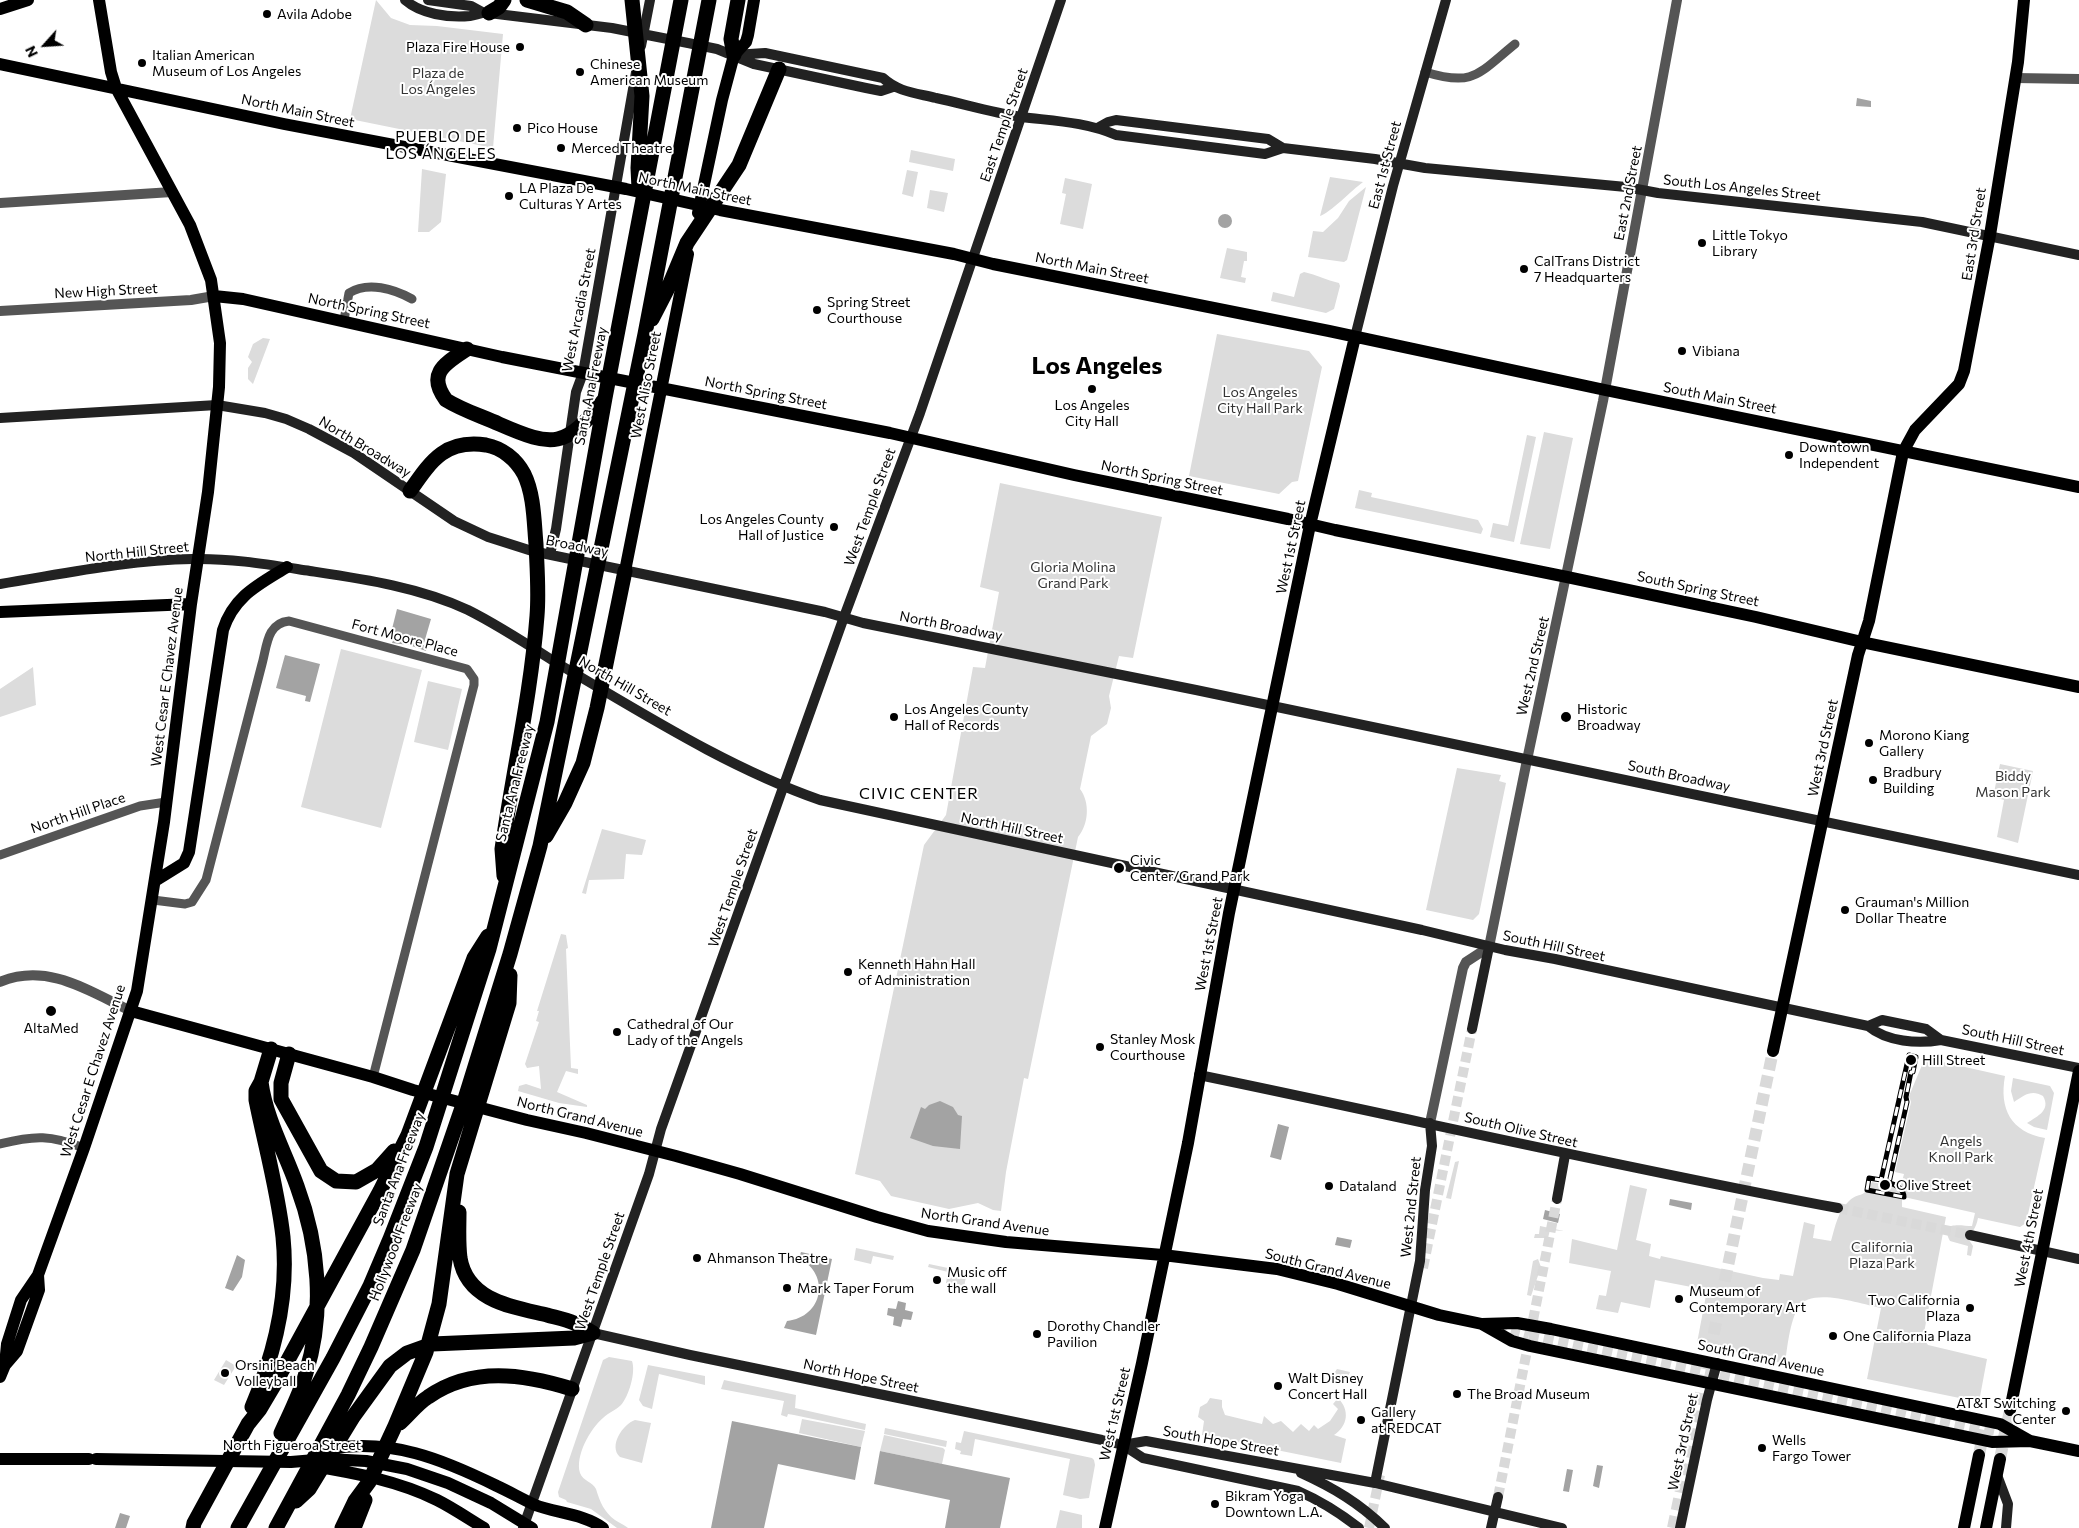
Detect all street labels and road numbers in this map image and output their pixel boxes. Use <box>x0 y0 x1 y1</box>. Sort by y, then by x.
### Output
street label: East Temple Street <box>977 66 1031 184</box>
street label: North Main Street <box>240 91 356 131</box>
street label: East 1st Street <box>1365 119 1405 211</box>
street label: East 2nd Street <box>1611 144 1645 242</box>
street label: North Main Street <box>637 169 753 209</box>
street label: South Los Angeles Street <box>1662 171 1822 205</box>
street label: East 3rd Street <box>1958 186 1990 282</box>
street label: West Arcadia Street <box>559 247 599 373</box>
street label: North Main Street <box>1034 249 1150 287</box>
street label: New High Street <box>54 280 158 302</box>
street label: North Spring Street <box>306 290 432 332</box>
street label: Santa Ana Freeway <box>571 325 611 447</box>
street label: West Aliso Street <box>627 330 665 440</box>
street label: North Spring Street <box>703 373 829 413</box>
street label: South Main Street <box>1662 379 1778 417</box>
street label: North Broadway <box>316 413 414 481</box>
street label: West Temple Street <box>841 446 899 568</box>
street label: North Spring Street <box>1099 457 1225 499</box>
street label: West 1st Street <box>1273 498 1309 596</box>
street label: Broadway <box>544 532 610 560</box>
street label: North Hill Street <box>84 538 190 566</box>
street label: South Spring Street <box>1635 568 1761 610</box>
street label: West Cesar E Chavez Avenue <box>148 586 186 768</box>
street label: North Broadway <box>898 608 1004 644</box>
street label: West 2nd Street <box>1513 615 1553 717</box>
street label: Fort Moore Place <box>350 616 460 660</box>
street label: North Hill Street <box>576 653 674 719</box>
street label: West 3rd Street <box>1804 698 1842 798</box>
street label: Santa Ana Freeway <box>492 723 538 843</box>
street label: South Broadway <box>1626 757 1732 795</box>
street label: North Hill Place <box>29 789 127 837</box>
street label: North Hill Street <box>959 809 1065 847</box>
street label: West Temple Street <box>705 826 761 950</box>
street label: West 1st Street <box>1192 895 1226 993</box>
street label: South Hill Street <box>1501 927 1607 965</box>
street label: West Cesar E Chavez Avenue <box>57 982 129 1160</box>
street label: South Hill Street <box>1960 1021 2066 1059</box>
street label: North Grand Avenue <box>515 1093 645 1141</box>
street label: South Olive Street <box>1463 1109 1579 1151</box>
street label: Santa Ana Freeway <box>370 1110 428 1228</box>
street label: West 2nd Street <box>1397 1156 1425 1258</box>
street label: Hollywood Freeway <box>366 1181 426 1303</box>
street label: West 4th Street <box>2011 1187 2047 1289</box>
street label: North Grand Avenue <box>920 1205 1050 1239</box>
street label: West Temple Street <box>572 1209 628 1333</box>
street label: South Grand Avenue <box>1263 1245 1393 1293</box>
street label: South Grand Avenue <box>1696 1336 1826 1380</box>
street label: North Hope Street <box>802 1356 920 1396</box>
street label: West 1st Street <box>1096 1365 1134 1463</box>
street label: West 3rd Street <box>1664 1392 1702 1492</box>
street label: South Hope Street <box>1162 1423 1280 1459</box>
street label: North Figueroa Street <box>223 1437 361 1453</box>

